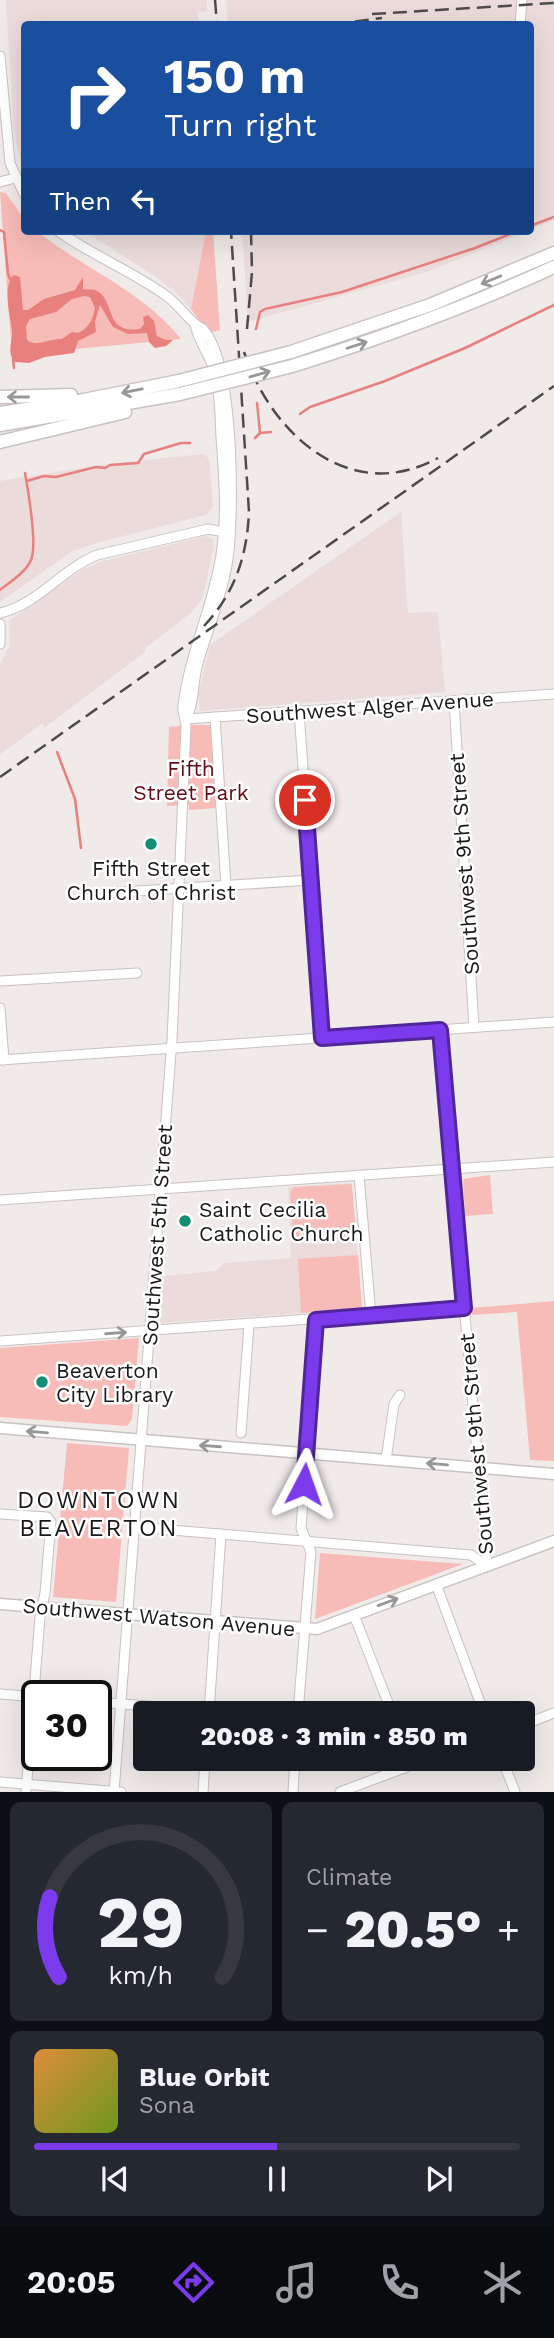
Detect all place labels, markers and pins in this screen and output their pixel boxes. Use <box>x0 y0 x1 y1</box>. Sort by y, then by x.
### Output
pin <box>275 770 335 830</box>
marker: Fifth Street Church of Christ <box>143 836 159 852</box>
place label: Fifth Street Church of Christ <box>67 856 236 905</box>
place label: Saint Cecilia Catholic Church <box>199 1197 364 1246</box>
marker: Saint Cecilia Catholic Church <box>177 1213 193 1229</box>
place label: Beaverton City Library <box>56 1358 173 1407</box>
marker: Beaverton City Library <box>34 1374 50 1390</box>

